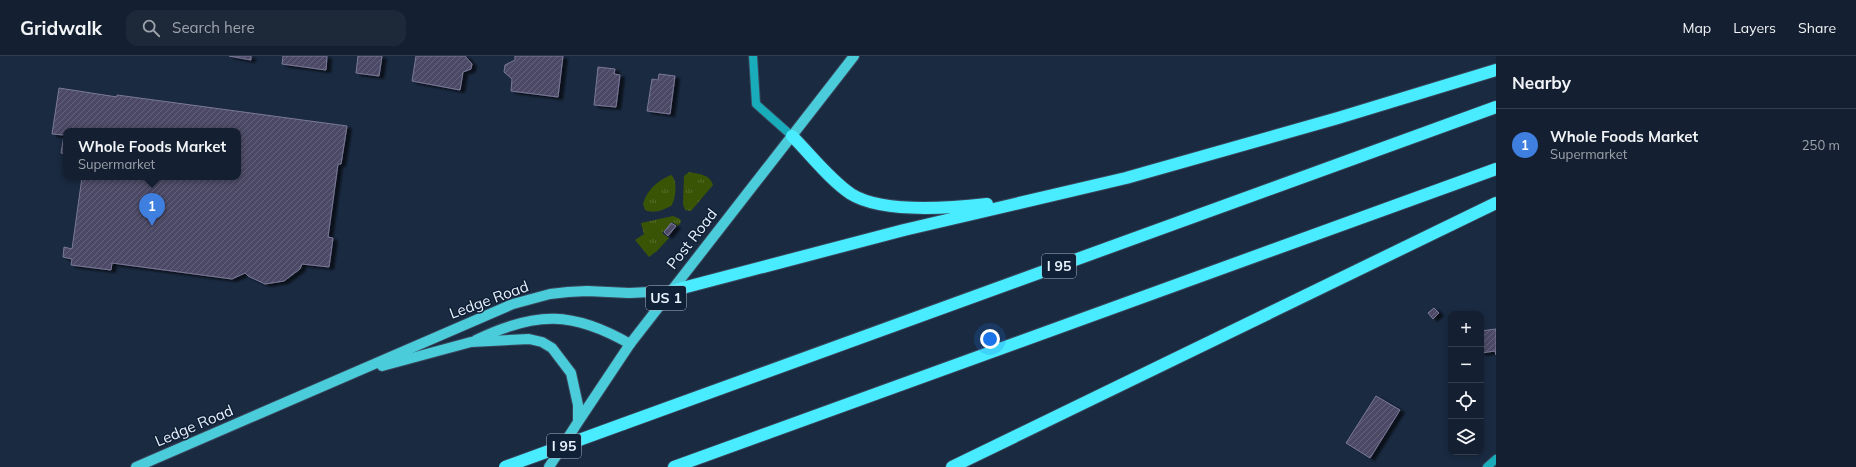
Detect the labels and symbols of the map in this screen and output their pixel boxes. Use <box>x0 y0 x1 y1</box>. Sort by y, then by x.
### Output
pin: 1 <box>139 193 165 226</box>
street label: Post Road <box>662 205 721 273</box>
road number: I 95 <box>1042 254 1076 278</box>
street label: Ledge Road <box>447 276 531 323</box>
road number: US 1 <box>646 286 686 310</box>
your location <box>980 329 1000 349</box>
street label: Ledge Road <box>152 401 236 451</box>
road number: I 95 <box>547 434 581 458</box>

